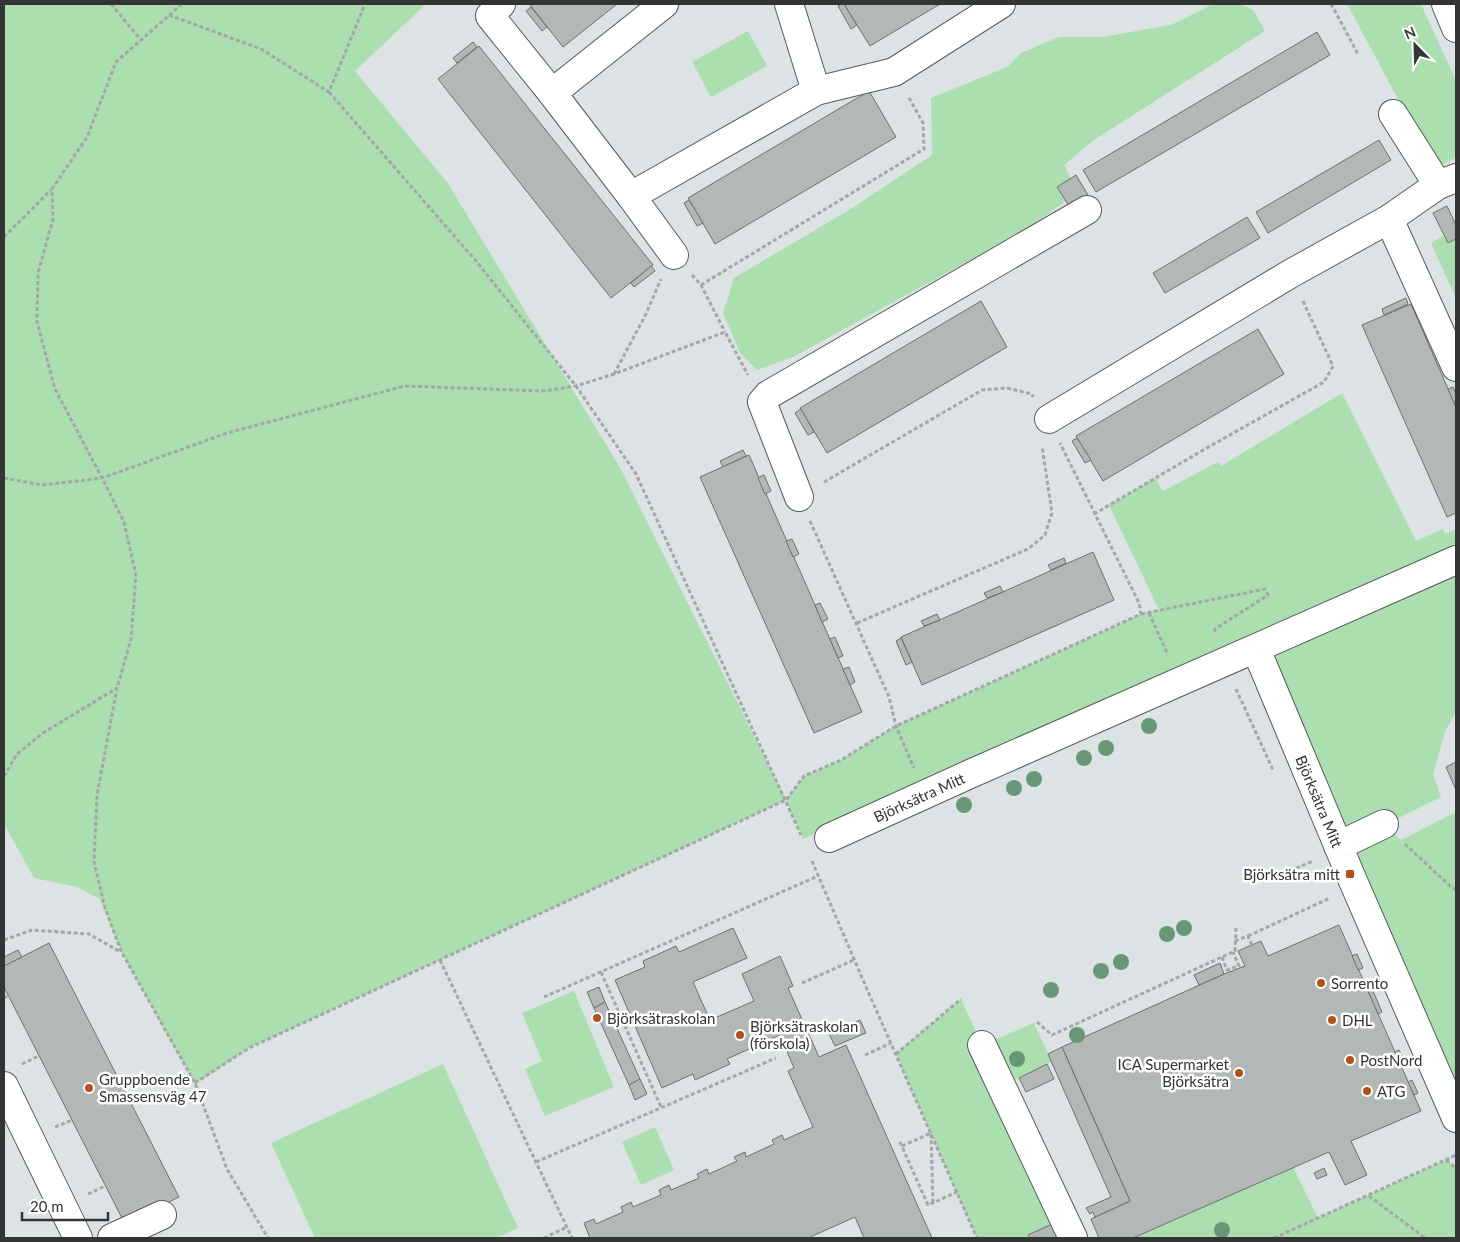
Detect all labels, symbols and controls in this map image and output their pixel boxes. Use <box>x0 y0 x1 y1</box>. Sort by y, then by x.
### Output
north arrow <box>1390 20 1440 70</box>
text: N <box>1401 23 1418 43</box>
street label: Björksätra Mitt <box>1292 752 1347 851</box>
street label: Björksätra Mitt <box>871 768 968 826</box>
place label: Björksätra mitt <box>1243 865 1341 883</box>
marker: Björksätra mitt <box>1344 868 1356 880</box>
place label: Sorrento <box>1331 974 1388 992</box>
marker: Sorrento <box>1315 977 1327 989</box>
place label: Björksätraskolan <box>607 1009 715 1027</box>
place label: DHL <box>1342 1011 1373 1029</box>
marker: Björksätraskolan <box>591 1012 603 1024</box>
marker: DHL <box>1326 1014 1338 1026</box>
place label: Björksätraskolan (förskola) <box>750 1017 858 1052</box>
marker: Björksätraskolan (förskola) <box>734 1029 746 1041</box>
place label: PostNord <box>1360 1051 1422 1069</box>
marker: PostNord <box>1344 1054 1356 1066</box>
place label: ICA Supermarket Björksätra <box>1117 1055 1230 1090</box>
marker: ICA Supermarket Björksätra <box>1233 1067 1245 1079</box>
place label: Gruppboende Smassensväg 47 <box>99 1070 207 1105</box>
marker: Gruppboende Smassensväg 47 <box>83 1082 95 1094</box>
place label: ATG <box>1377 1082 1405 1100</box>
marker: ATG <box>1361 1085 1373 1097</box>
scale bar <box>22 1190 109 1222</box>
text: 20 m <box>30 1197 64 1215</box>

